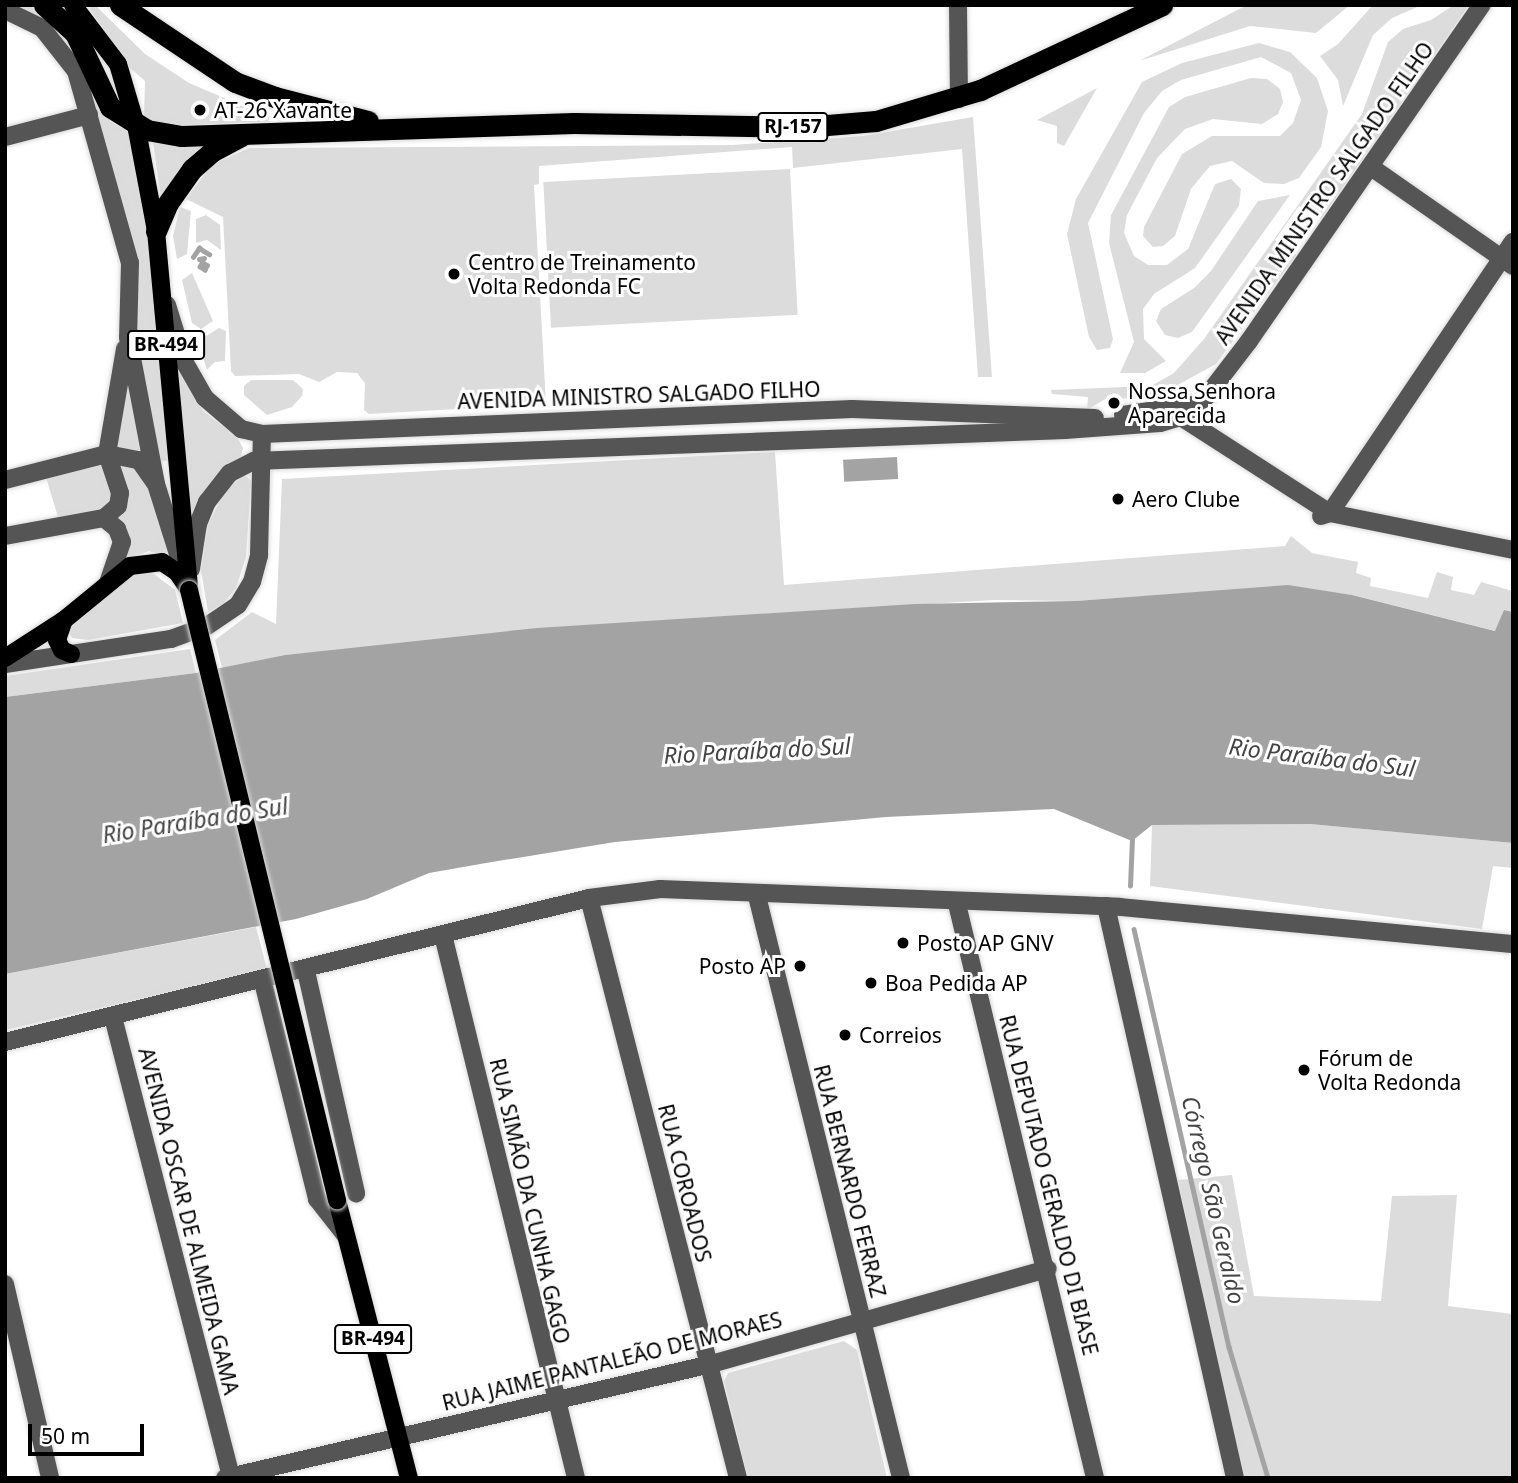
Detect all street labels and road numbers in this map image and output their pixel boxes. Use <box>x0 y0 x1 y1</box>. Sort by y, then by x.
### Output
street label: AVENIDA MINISTRO SALGADO FILHO <box>1209 37 1439 349</box>
road number: RJ-157 <box>756 111 830 142</box>
road number: BR-494 <box>126 330 206 360</box>
street label: AVENIDA MINISTRO SALGADO FILHO <box>457 376 821 414</box>
street label: RUA DEPUTADO GERALDO DI BIASE <box>994 1012 1104 1358</box>
street label: AVENIDA OSCAR DE ALMEIDA GAMA <box>134 1045 244 1397</box>
street label: RUA SIMÃO DA CUNHA GAGO <box>485 1056 575 1346</box>
street label: RUA BERNARDO FERRAZ <box>809 1062 891 1300</box>
street label: RUA COROADOS <box>653 1101 717 1265</box>
street label: RUA JAIME PANTALEÃO DE MORAES <box>439 1307 785 1415</box>
road number: BR-494 <box>333 1324 413 1354</box>

